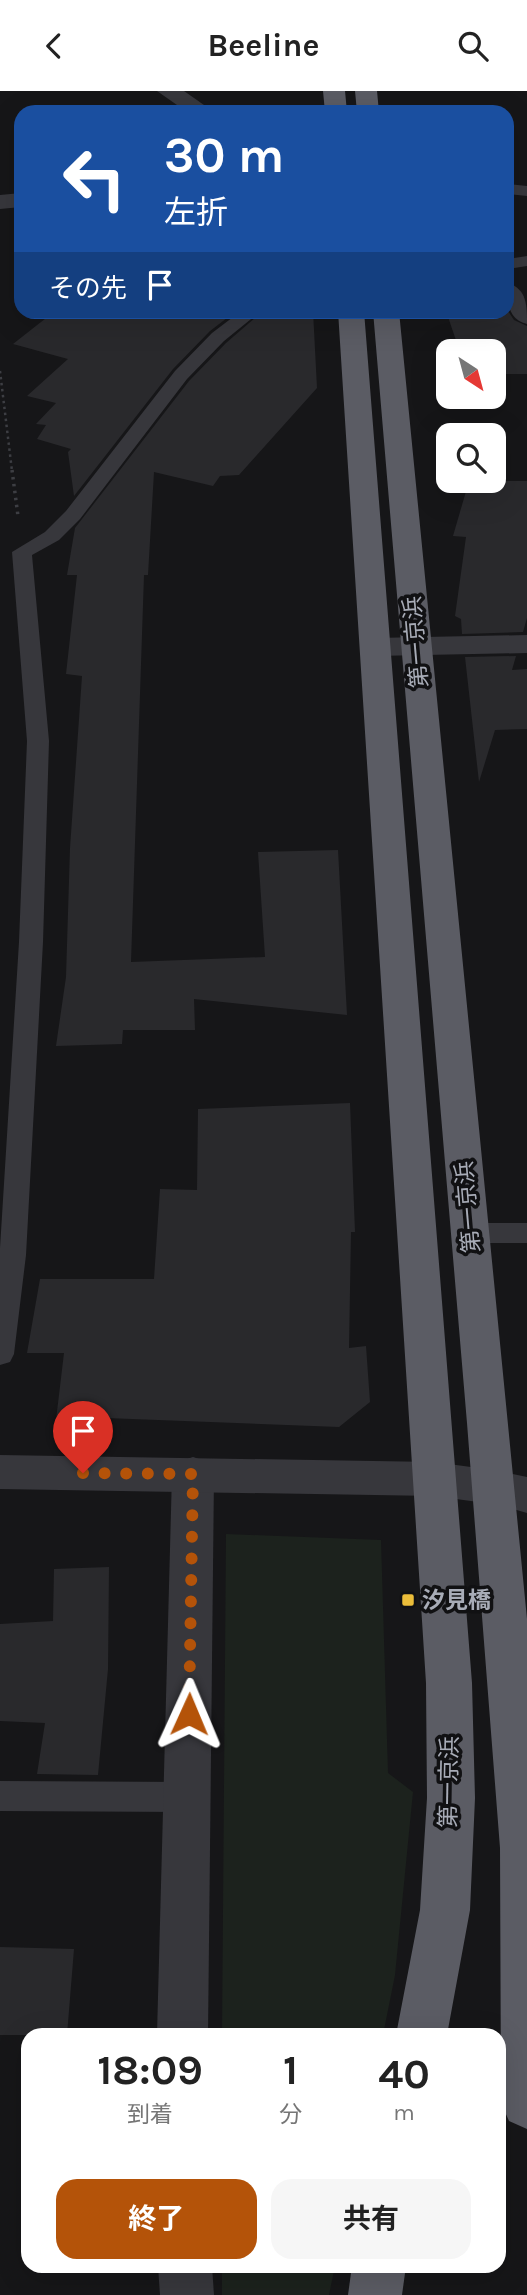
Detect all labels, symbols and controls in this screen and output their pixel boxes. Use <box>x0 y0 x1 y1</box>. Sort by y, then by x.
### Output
icon: back <box>35 27 73 65</box>
text: Beeline <box>208 27 319 64</box>
icon: search <box>454 27 492 65</box>
text: 30 m <box>164 127 284 184</box>
icon: left <box>49 133 140 224</box>
text: 左折 <box>164 194 228 231</box>
icon: arrive <box>141 266 179 304</box>
text: その先 <box>49 273 127 304</box>
north arrow <box>436 339 506 409</box>
map controls <box>436 339 506 493</box>
button: search <box>436 423 506 493</box>
street label: 第一京浜 <box>399 595 433 689</box>
street label: 第一京浜 <box>451 1160 485 1254</box>
pin <box>53 1401 113 1473</box>
icon: arrive <box>64 1412 102 1450</box>
place label: 汐見橋 <box>422 1587 491 1614</box>
marker: 汐見橋 <box>400 1592 416 1608</box>
position arrow <box>152 1677 226 1751</box>
street label: 第一京浜 <box>435 1736 463 1828</box>
text: 18:09 <box>97 2045 203 2095</box>
text: 1 <box>283 2045 298 2095</box>
text: 40 <box>378 2049 430 2099</box>
text: m <box>393 2099 415 2126</box>
text: 到着 <box>127 2101 173 2128</box>
text: 分 <box>279 2101 302 2128</box>
button: 終了 <box>56 2179 257 2259</box>
button: 共有 <box>271 2179 471 2259</box>

